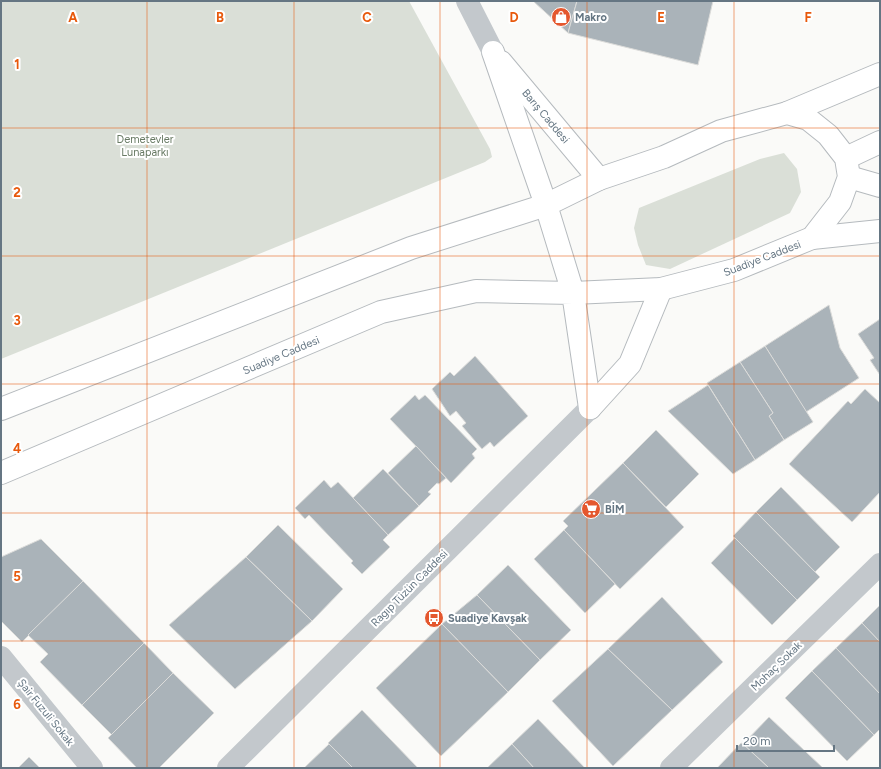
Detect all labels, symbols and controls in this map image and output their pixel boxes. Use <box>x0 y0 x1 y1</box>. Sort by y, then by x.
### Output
shop icon: Makro <box>550 6 572 28</box>
text: A <box>68 10 78 25</box>
text: B <box>216 10 224 25</box>
text: C <box>362 10 372 25</box>
text: D <box>509 10 519 25</box>
text: E <box>657 10 665 25</box>
text: F <box>804 10 812 25</box>
place label: Makro <box>575 11 607 24</box>
text: 1 <box>14 57 20 72</box>
street label: Barış Caddesi <box>519 87 572 146</box>
park label: Demetevler Lunaparkı <box>117 133 174 159</box>
text: 2 <box>13 185 21 200</box>
street label: Suadiye Caddesi <box>722 238 803 279</box>
text: 3 <box>13 313 21 328</box>
street label: Suadiye Caddesi <box>241 333 321 377</box>
text: 4 <box>13 441 21 456</box>
supermarket icon: BİM <box>580 498 602 520</box>
place label: BİM <box>605 502 624 516</box>
street label: Ragıp Tüzün Caddesi <box>368 547 450 629</box>
text: 5 <box>13 569 21 584</box>
bus stop icon: Suadiye Kavşak <box>423 607 445 629</box>
place label: Suadiye Kavşak <box>448 612 527 625</box>
street label: Mohaç Sokak <box>748 639 805 694</box>
street label: Şair Fuzuli Sokak <box>15 676 77 749</box>
text: 6 <box>13 697 21 712</box>
scale bar <box>737 727 834 753</box>
text: 20 m <box>743 734 771 748</box>

